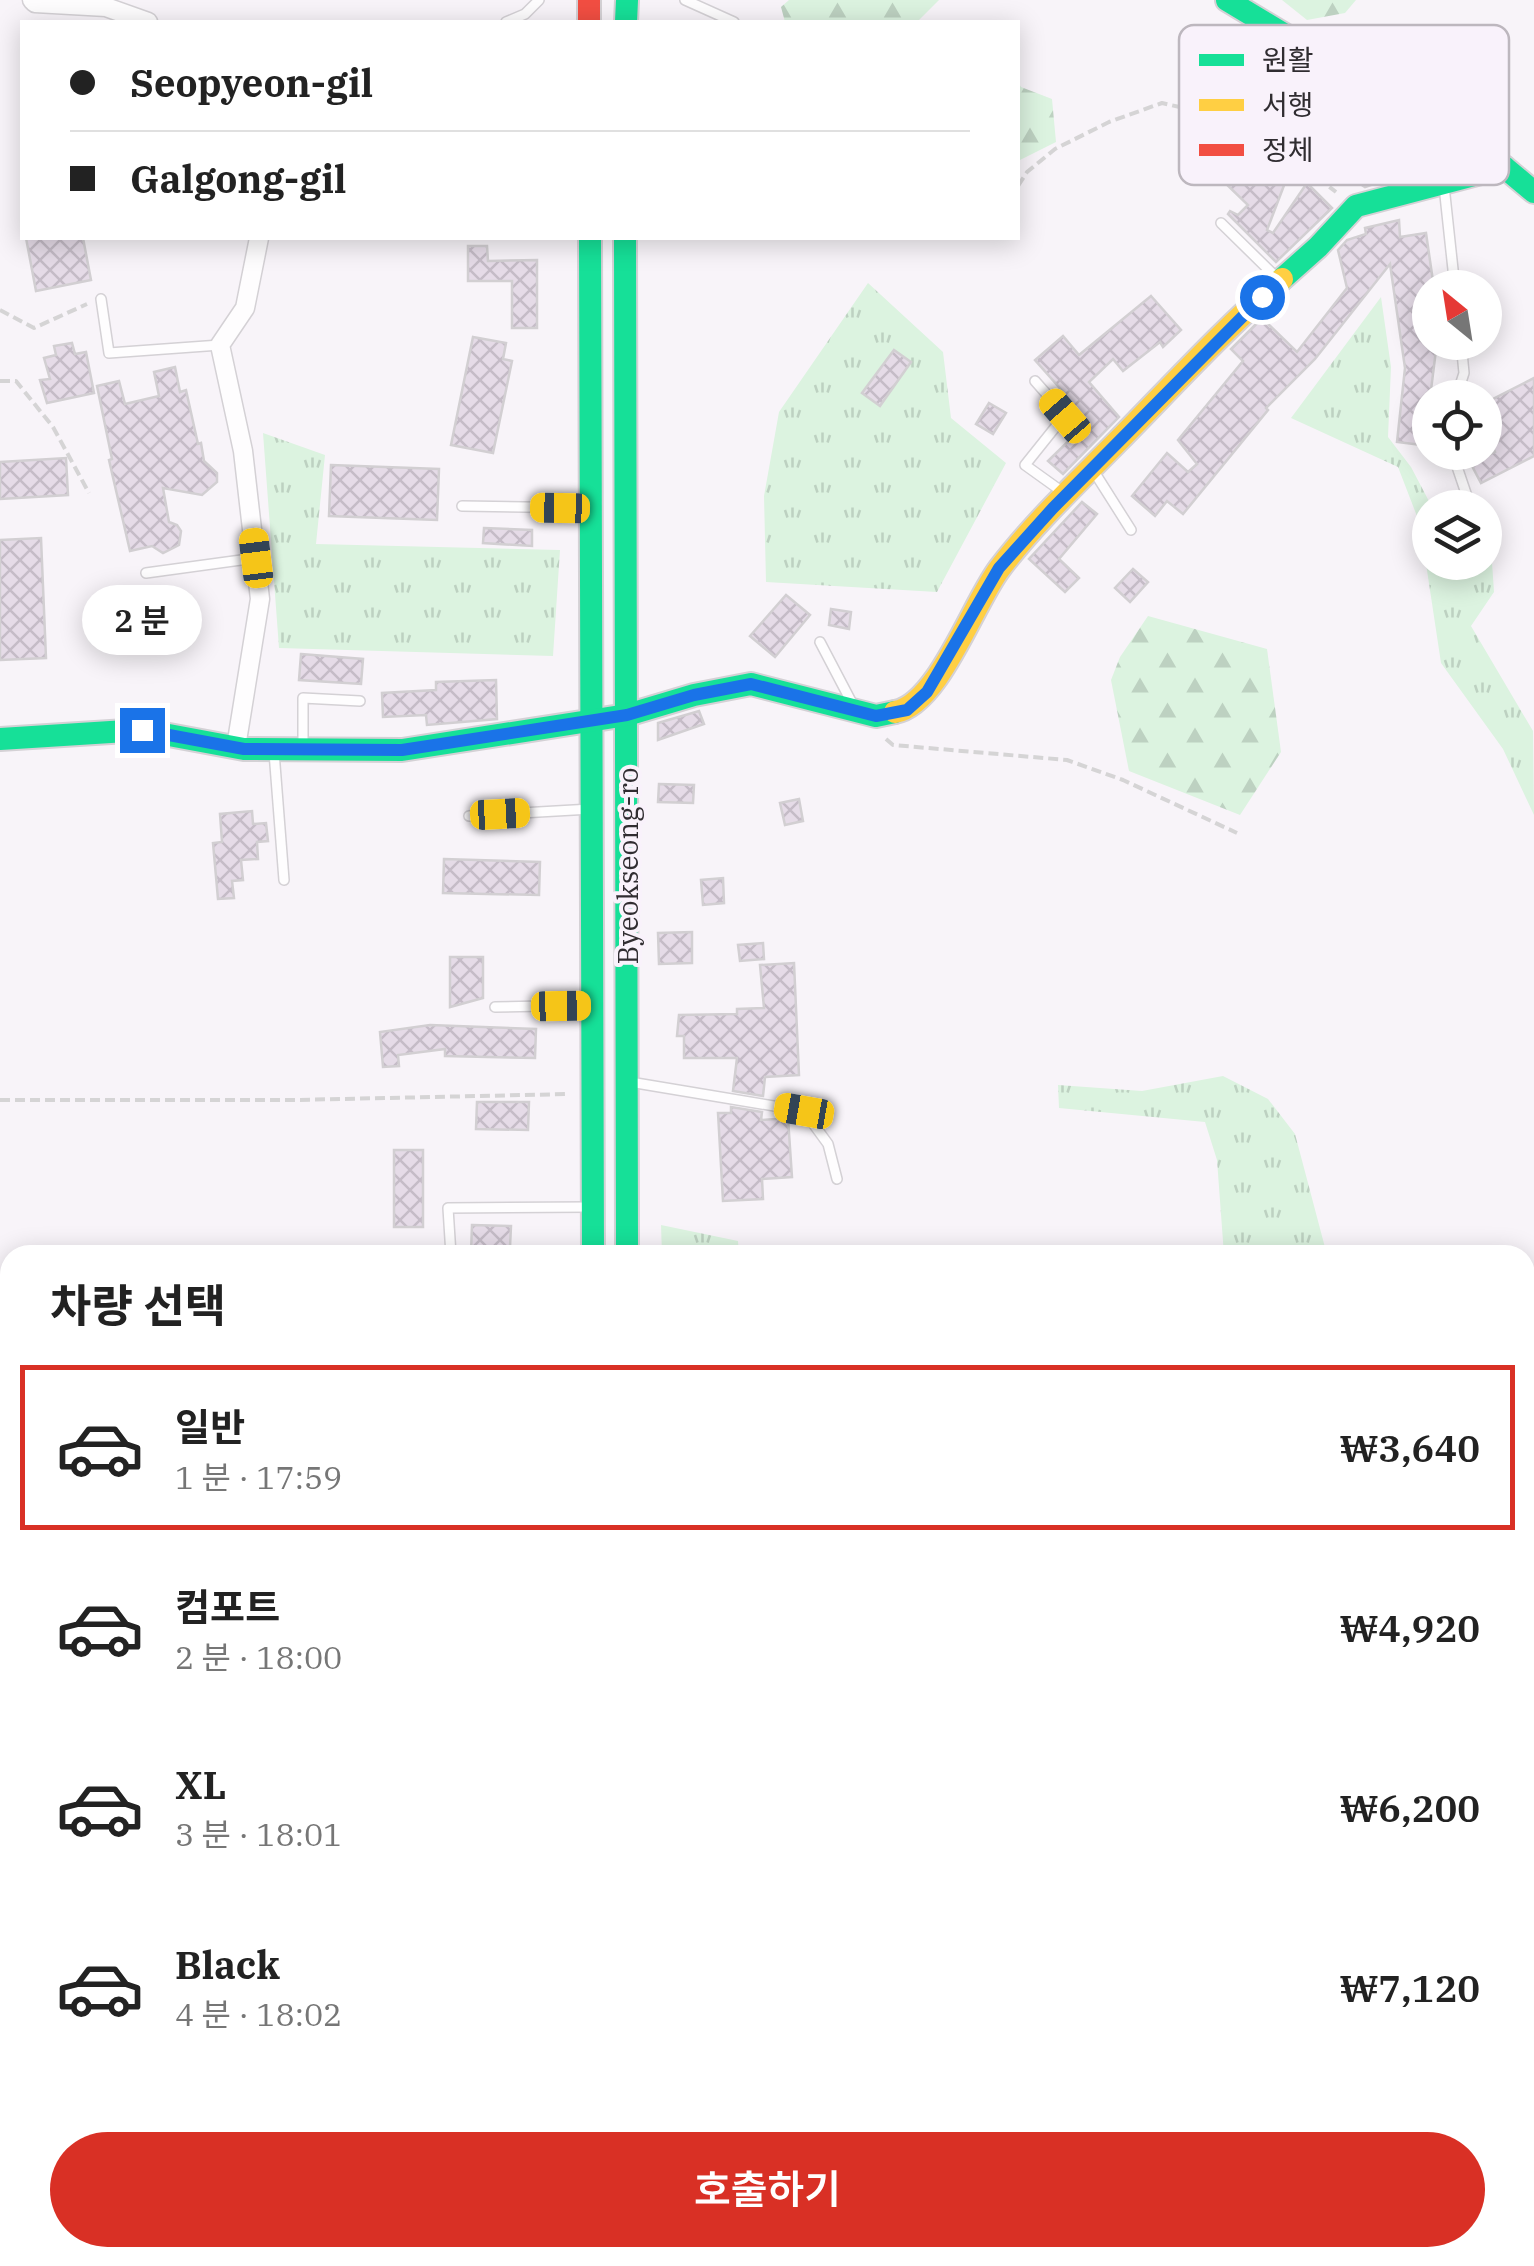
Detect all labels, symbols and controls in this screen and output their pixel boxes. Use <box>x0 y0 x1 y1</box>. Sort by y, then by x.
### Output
legend <box>1179 25 1509 185</box>
text: 원활 <box>1262 41 1314 78</box>
text: Seopyeon-gil <box>130 58 373 107</box>
text: 서행 <box>1262 86 1314 123</box>
text: 정체 <box>1262 131 1314 168</box>
text: Galgong-gil <box>130 154 346 203</box>
north arrow <box>1412 270 1502 360</box>
map controls <box>1412 270 1502 580</box>
route start <box>1240 275 1285 320</box>
button: locate <box>1412 380 1502 470</box>
car <box>1034 384 1096 448</box>
button: layers <box>1412 490 1502 580</box>
car <box>530 492 590 524</box>
car <box>237 526 275 590</box>
callout: 2 분 <box>82 585 202 655</box>
text: 2 분 <box>114 599 170 641</box>
route end <box>120 708 165 753</box>
street label: Byeokseong-ro <box>609 767 646 965</box>
car <box>469 797 531 831</box>
car <box>531 990 591 1022</box>
car <box>772 1091 836 1131</box>
text: 차량 선택 <box>50 1276 226 1334</box>
text: 일반 <box>175 1402 245 1451</box>
icon: car <box>55 1403 145 1493</box>
text: ₩3,640 <box>1340 1423 1480 1472</box>
text: 1 분 · 17:59 <box>175 1456 342 1498</box>
text: 컴포트 <box>175 1582 280 1631</box>
icon: car <box>55 1583 145 1673</box>
text: ₩4,920 <box>1340 1603 1480 1652</box>
text: 2 분 · 18:00 <box>175 1636 342 1678</box>
text: XL <box>175 1760 226 1809</box>
icon: car <box>55 1763 145 1853</box>
text: ₩6,200 <box>1340 1783 1480 1832</box>
text: 3 분 · 18:01 <box>175 1813 342 1855</box>
text: Black <box>175 1940 280 1989</box>
icon: car <box>55 1943 145 2033</box>
text: ₩7,120 <box>1340 1963 1480 2012</box>
text: 4 분 · 18:02 <box>175 1993 342 2035</box>
button: 호출하기 <box>50 2132 1485 2247</box>

